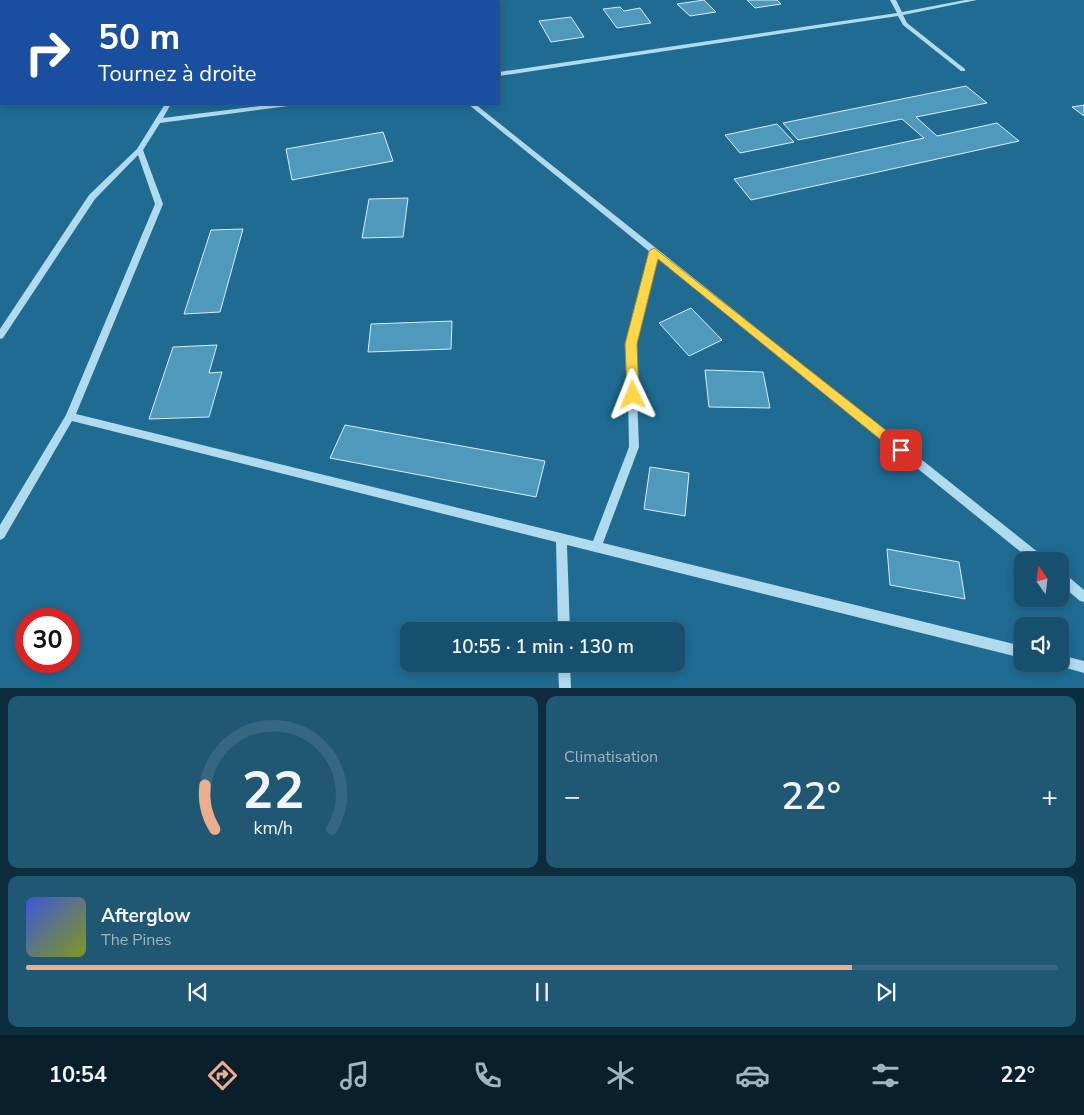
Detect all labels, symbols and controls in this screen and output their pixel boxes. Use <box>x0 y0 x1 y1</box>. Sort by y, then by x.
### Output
text: 50 m <box>98 14 180 61</box>
icon: right <box>15 20 80 85</box>
text: Tournez à droite <box>98 59 257 89</box>
position arrow <box>606 368 658 420</box>
pin <box>880 429 922 471</box>
icon: arrive <box>887 436 915 464</box>
north arrow <box>1014 552 1069 608</box>
map controls <box>1014 552 1069 672</box>
speed limit sign: 30 <box>15 608 80 673</box>
button: sound <box>1014 617 1069 672</box>
text: 10:55 · 1 min · 130 m <box>451 634 634 660</box>
text: Climatisation <box>564 746 658 768</box>
text: 22 <box>242 755 304 826</box>
text: 22° <box>781 771 841 822</box>
text: − <box>564 778 581 816</box>
text: + <box>1041 778 1058 816</box>
text: km/h <box>253 816 293 840</box>
text: Afterglow <box>101 903 191 929</box>
text: The Pines <box>101 929 171 951</box>
icon: previous <box>184 978 212 1006</box>
icon: pause <box>528 978 556 1006</box>
icon: next <box>872 978 900 1006</box>
icon: directions <box>205 1058 240 1093</box>
icon: music <box>337 1058 372 1093</box>
icon: phone <box>470 1058 505 1093</box>
icon: climate <box>603 1058 638 1093</box>
icon: car <box>735 1058 770 1093</box>
icon: filters <box>868 1058 903 1093</box>
text: 10:54 <box>49 1060 107 1090</box>
text: 22° <box>1000 1060 1035 1090</box>

